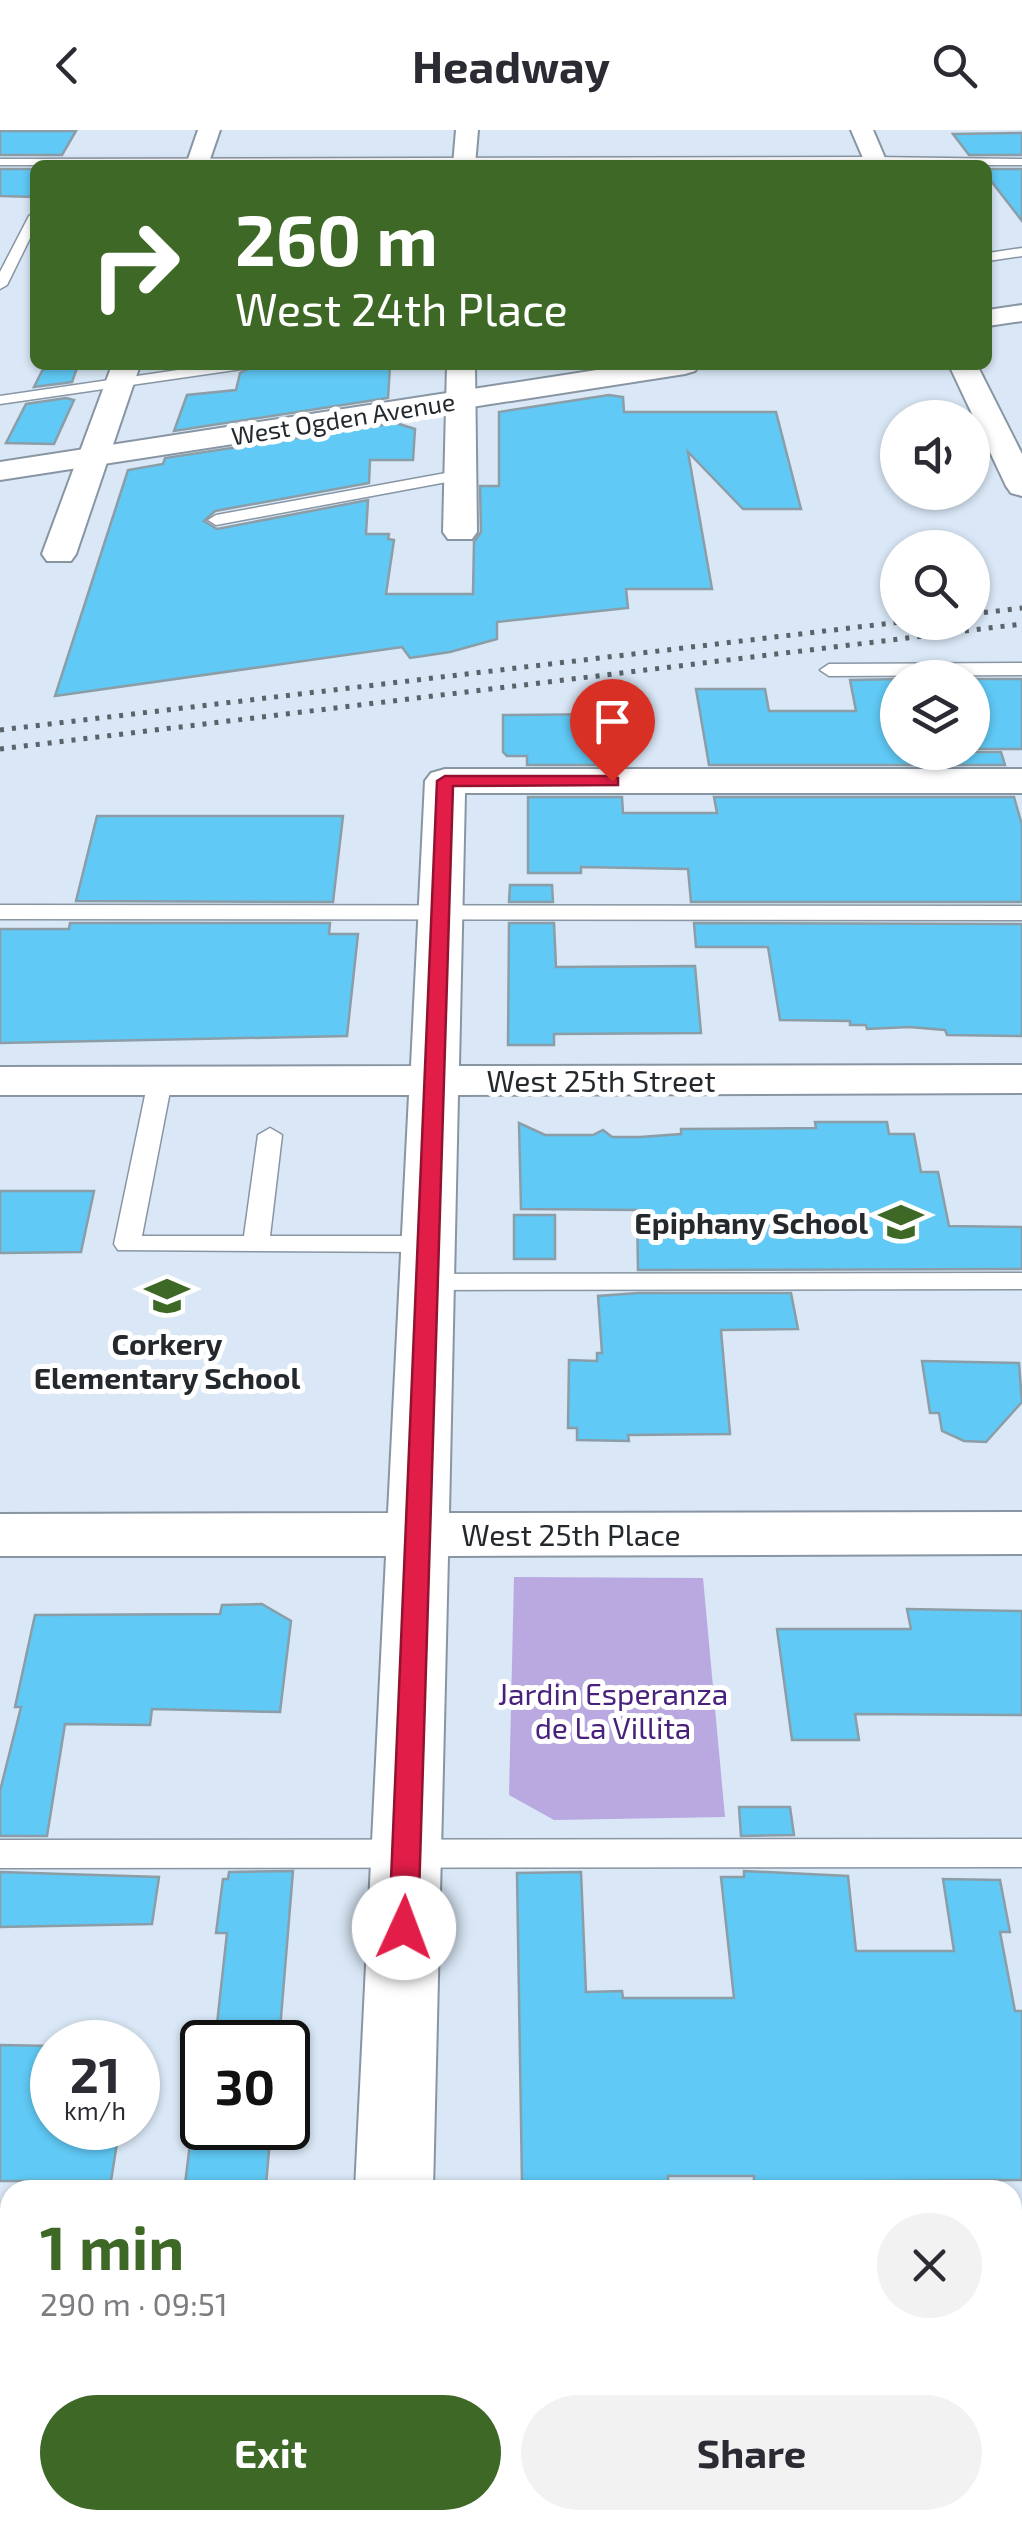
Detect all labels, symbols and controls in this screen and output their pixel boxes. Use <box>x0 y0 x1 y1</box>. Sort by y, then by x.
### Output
icon: back <box>40 38 95 93</box>
text: Headway <box>412 38 610 92</box>
icon: search <box>927 38 982 93</box>
text: 260 m <box>235 196 438 280</box>
icon: right <box>70 200 200 330</box>
text: West 24th Place <box>235 281 568 335</box>
street label: West Ogden Avenue <box>229 386 457 450</box>
map controls <box>880 400 990 770</box>
button: sound <box>880 400 990 510</box>
button: search <box>880 530 990 640</box>
button: layers <box>880 660 990 770</box>
pin <box>570 679 655 782</box>
icon: arrive <box>585 694 640 749</box>
street label: West 25th Street <box>486 1062 716 1098</box>
school or university icon: Epiphany School <box>877 1198 925 1246</box>
place label: Epiphany School <box>634 1204 868 1241</box>
school or university icon: Corkery Elementary School <box>143 1272 191 1320</box>
place label: Corkery Elementary School <box>34 1325 300 1396</box>
street label: West 25th Place <box>461 1516 681 1552</box>
park label: Jardin Esperanza de La Villita <box>498 1675 728 1745</box>
position arrow <box>352 1876 456 1980</box>
speed limit sign: 30 <box>180 2020 310 2150</box>
text: 21 <box>70 2043 120 2103</box>
text: km/h <box>64 2095 126 2125</box>
text: 1 min <box>40 2210 184 2282</box>
button: close <box>877 2213 982 2318</box>
text: 290 m · 09:51 <box>40 2284 228 2322</box>
button: Exit <box>40 2395 501 2510</box>
button: Share <box>521 2395 982 2510</box>

